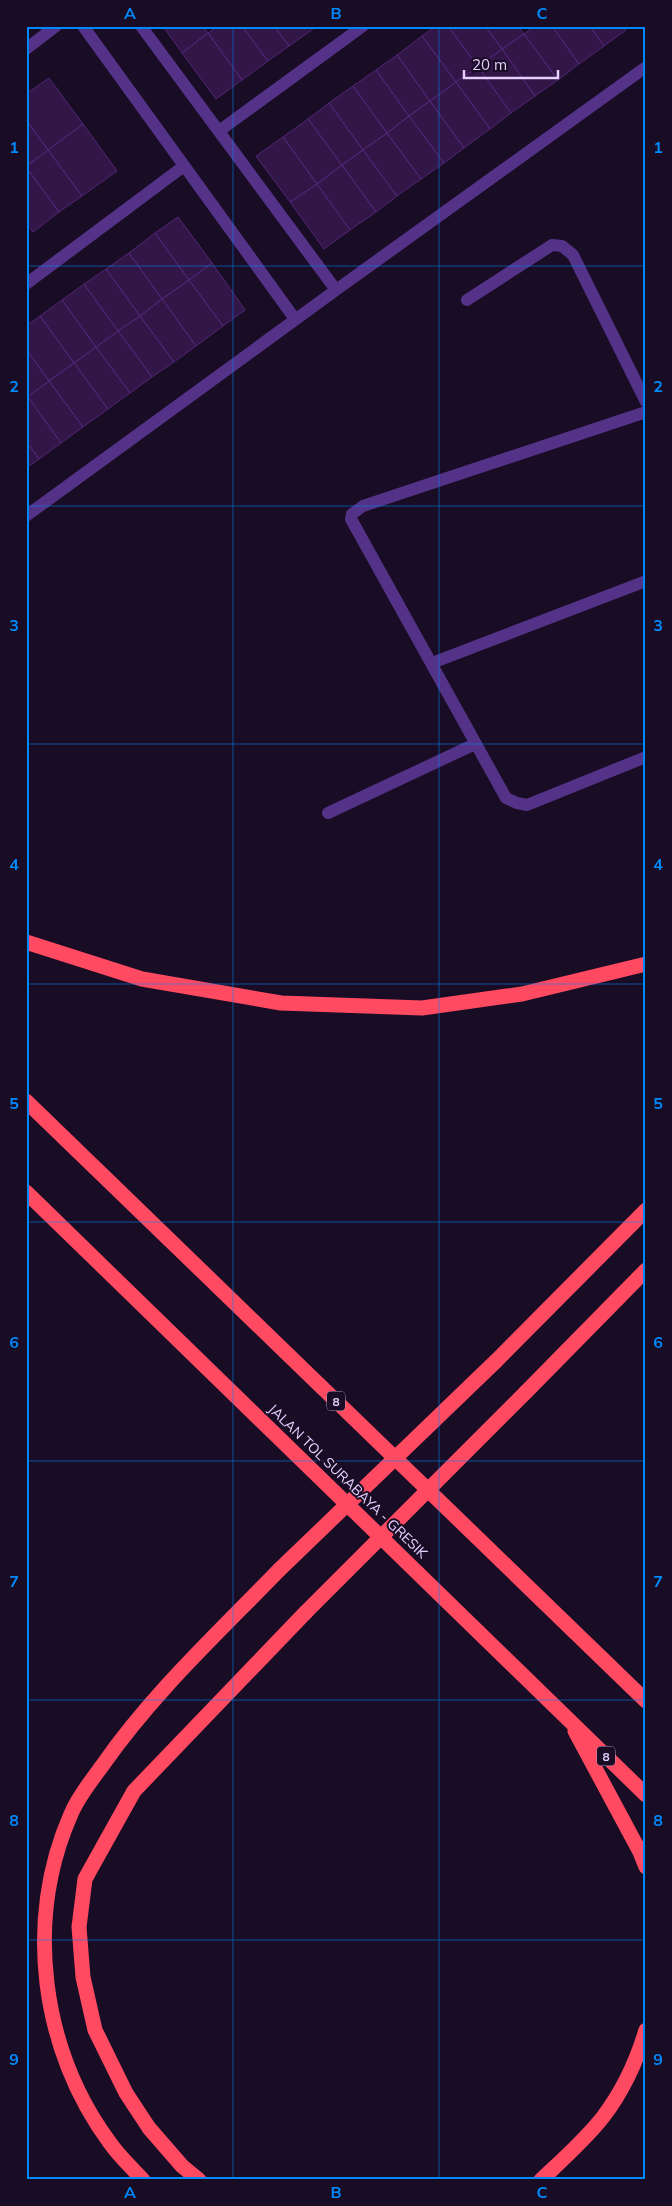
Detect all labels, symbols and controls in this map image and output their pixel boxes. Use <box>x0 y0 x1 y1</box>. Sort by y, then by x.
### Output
text: A <box>124 3 136 23</box>
text: B <box>330 3 342 23</box>
text: C <box>537 3 548 23</box>
scale bar <box>464 48 558 80</box>
text: 20 m <box>472 55 507 74</box>
text: 1 <box>9 137 19 157</box>
text: 1 <box>653 137 663 157</box>
text: 2 <box>9 376 19 396</box>
text: 2 <box>653 376 663 396</box>
text: 3 <box>9 615 19 635</box>
text: 3 <box>653 615 663 635</box>
text: 4 <box>9 854 19 874</box>
text: 4 <box>653 854 663 874</box>
text: 5 <box>9 1093 19 1113</box>
text: 5 <box>653 1093 663 1113</box>
text: 6 <box>9 1332 19 1352</box>
text: 6 <box>653 1332 663 1352</box>
road number: 8 <box>327 1392 345 1410</box>
street label: JALAN TOL SURABAYA - GRESIK <box>265 1400 432 1563</box>
text: 7 <box>9 1571 19 1591</box>
text: 7 <box>653 1571 663 1591</box>
road number: 8 <box>597 1746 615 1765</box>
text: 8 <box>9 1810 19 1830</box>
text: 8 <box>653 1810 663 1830</box>
text: 9 <box>9 2049 19 2069</box>
text: 9 <box>653 2049 663 2069</box>
text: A <box>124 2182 136 2202</box>
text: B <box>330 2182 342 2202</box>
text: C <box>537 2182 548 2202</box>

